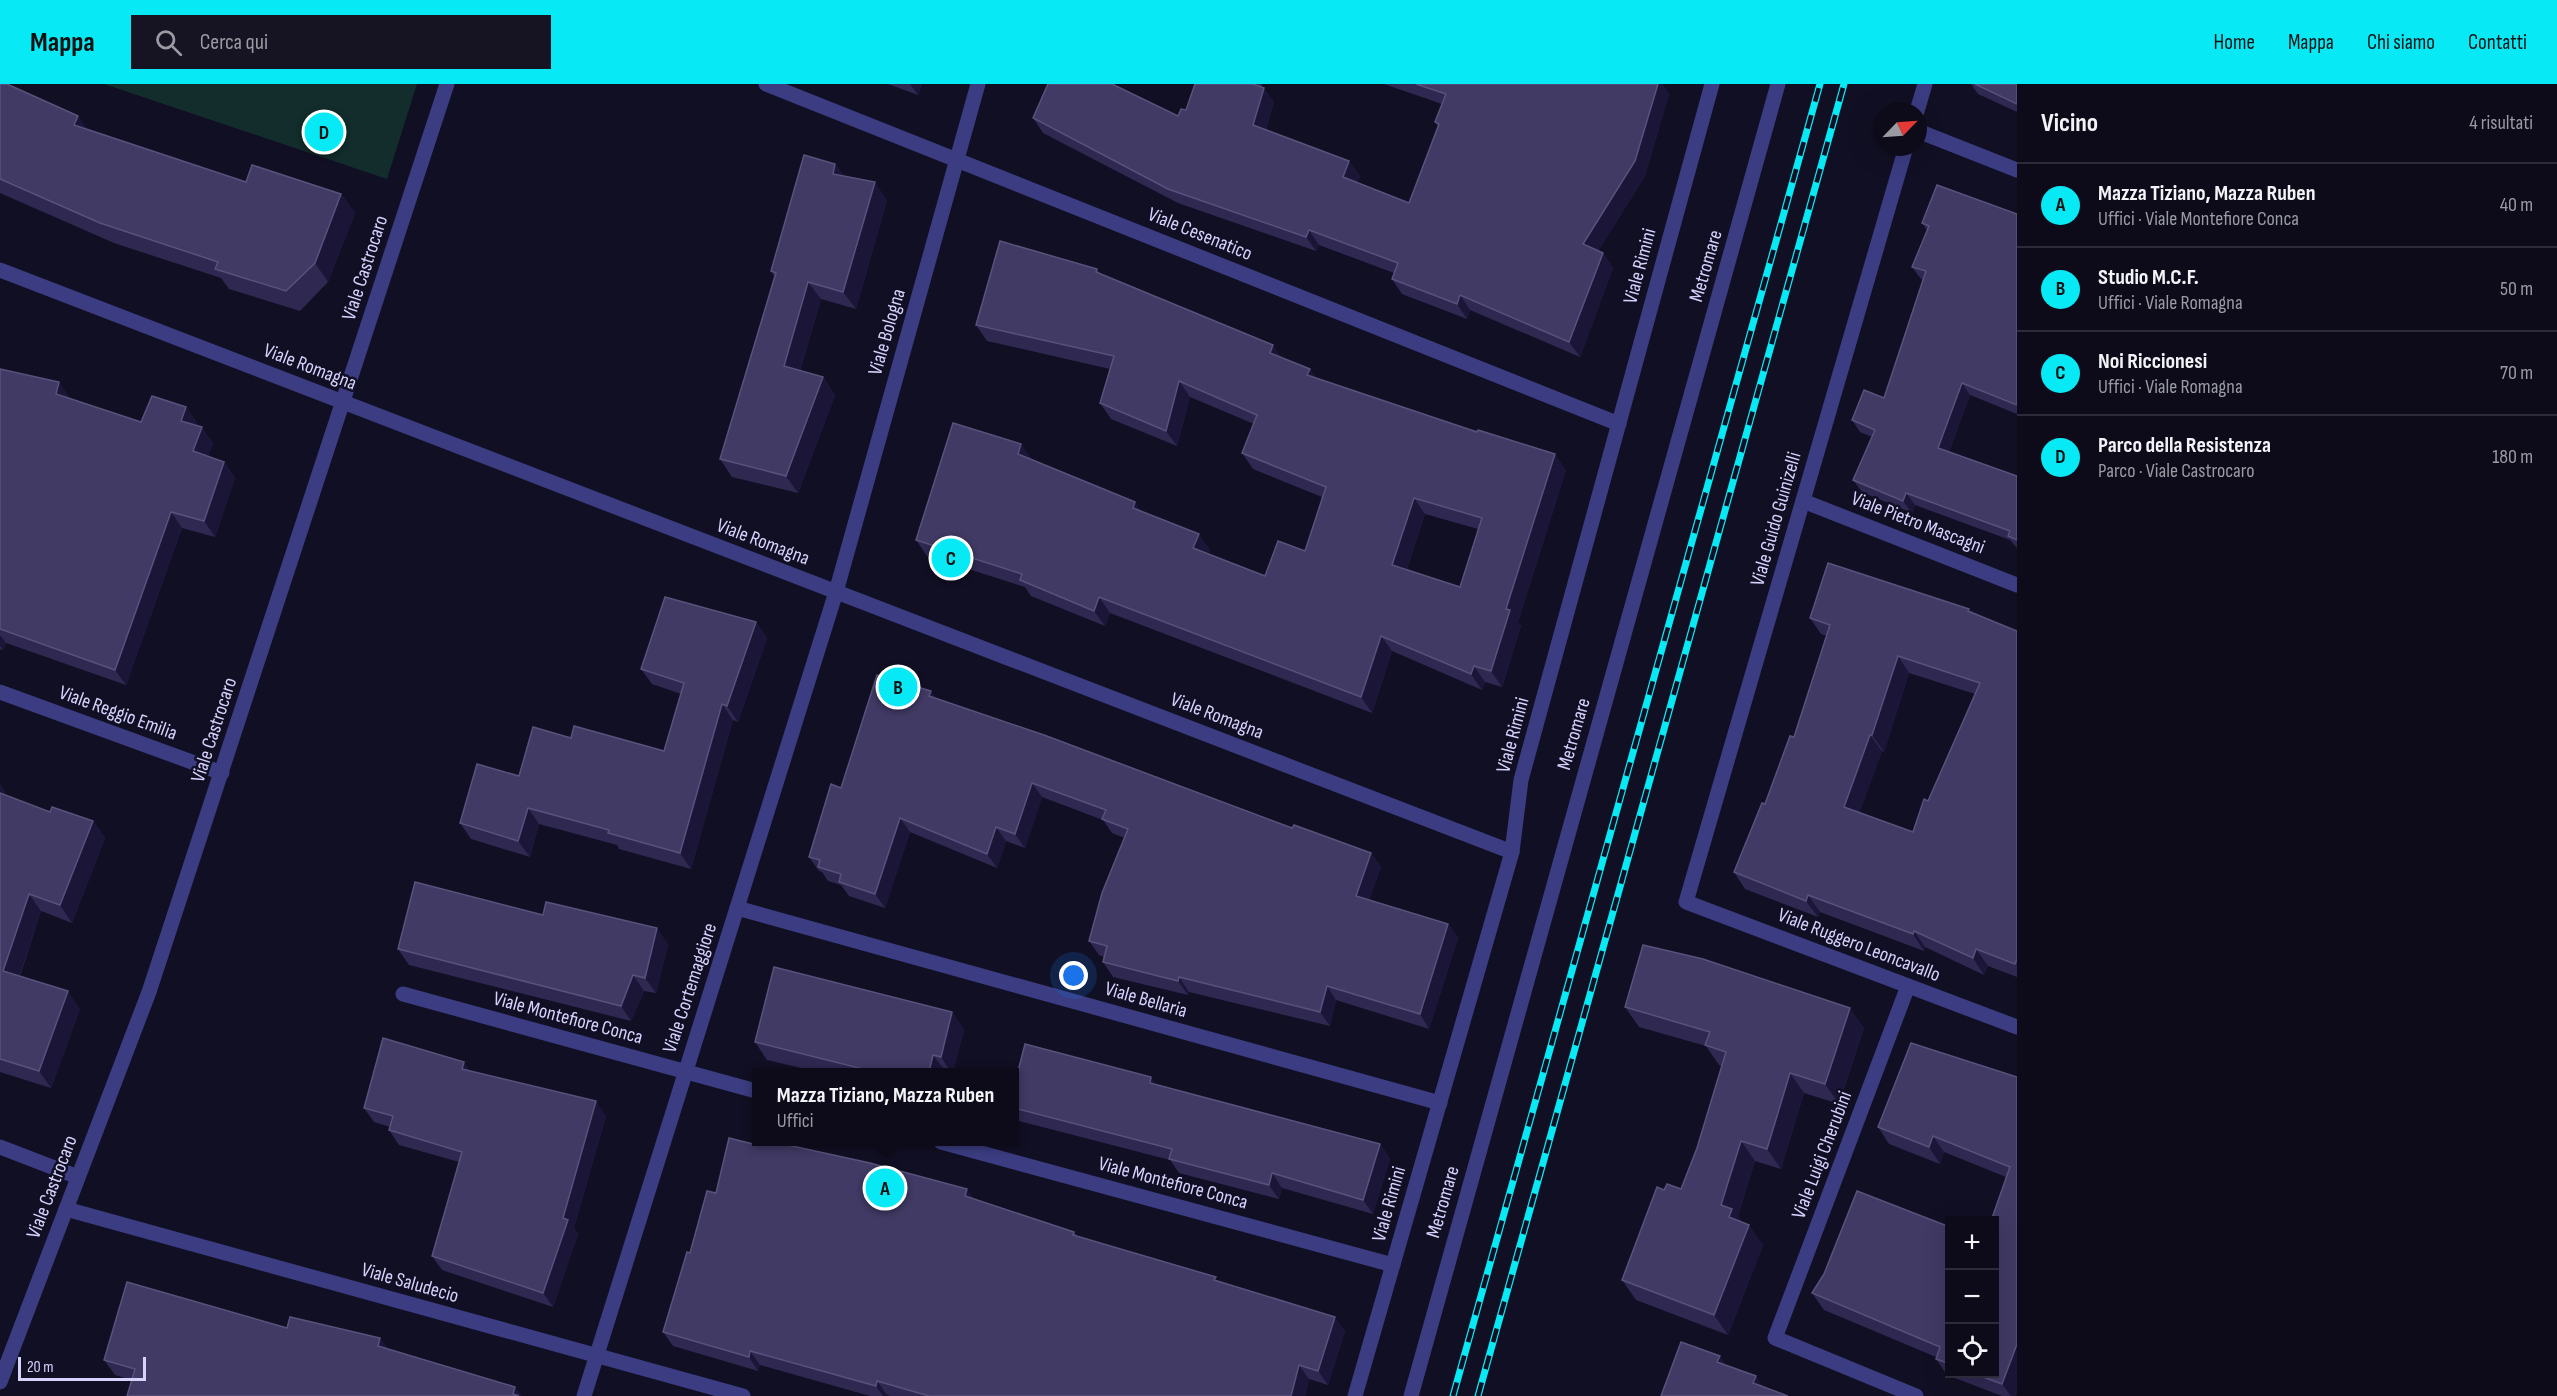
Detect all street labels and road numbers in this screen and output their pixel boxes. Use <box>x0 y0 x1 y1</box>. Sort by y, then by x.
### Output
street label: Viale Cesenatico <box>1144 202 1256 266</box>
street label: Viale Castrocaro <box>337 213 393 323</box>
street label: Viale Rimini <box>1618 226 1662 306</box>
street label: Metromare <box>1684 227 1728 305</box>
street label: Viale Bologna <box>863 286 911 378</box>
street label: Viale Romagna <box>260 338 360 396</box>
street label: Viale Guido Guinizelli <box>1745 449 1807 589</box>
street label: Viale Pietro Mascagni <box>1848 487 1988 559</box>
street label: Viale Romagna <box>713 513 813 571</box>
street label: Viale Castrocaro <box>186 675 242 785</box>
street label: Viale Reggio Emilia <box>56 681 180 745</box>
street label: Viale Romagna <box>1167 687 1267 745</box>
street label: Viale Rimini <box>1491 695 1535 775</box>
street label: Metromare <box>1552 695 1596 773</box>
street label: Viale Ruggero Leoncavallo <box>1774 903 1944 987</box>
street label: Viale Cortemaggiore <box>658 920 722 1056</box>
street label: Viale Bellaria <box>1102 977 1190 1023</box>
street label: Viale Montefiore Conca <box>491 987 645 1049</box>
street label: Viale Luigi Cherubini <box>1787 1088 1857 1222</box>
street label: Viale Castrocaro <box>21 1132 83 1242</box>
street label: Viale Montefiore Conca <box>1096 1152 1250 1214</box>
street label: Metromare <box>1421 1163 1465 1241</box>
street label: Viale Rimini <box>1367 1164 1411 1244</box>
street label: Viale Saludecio <box>359 1258 461 1308</box>

